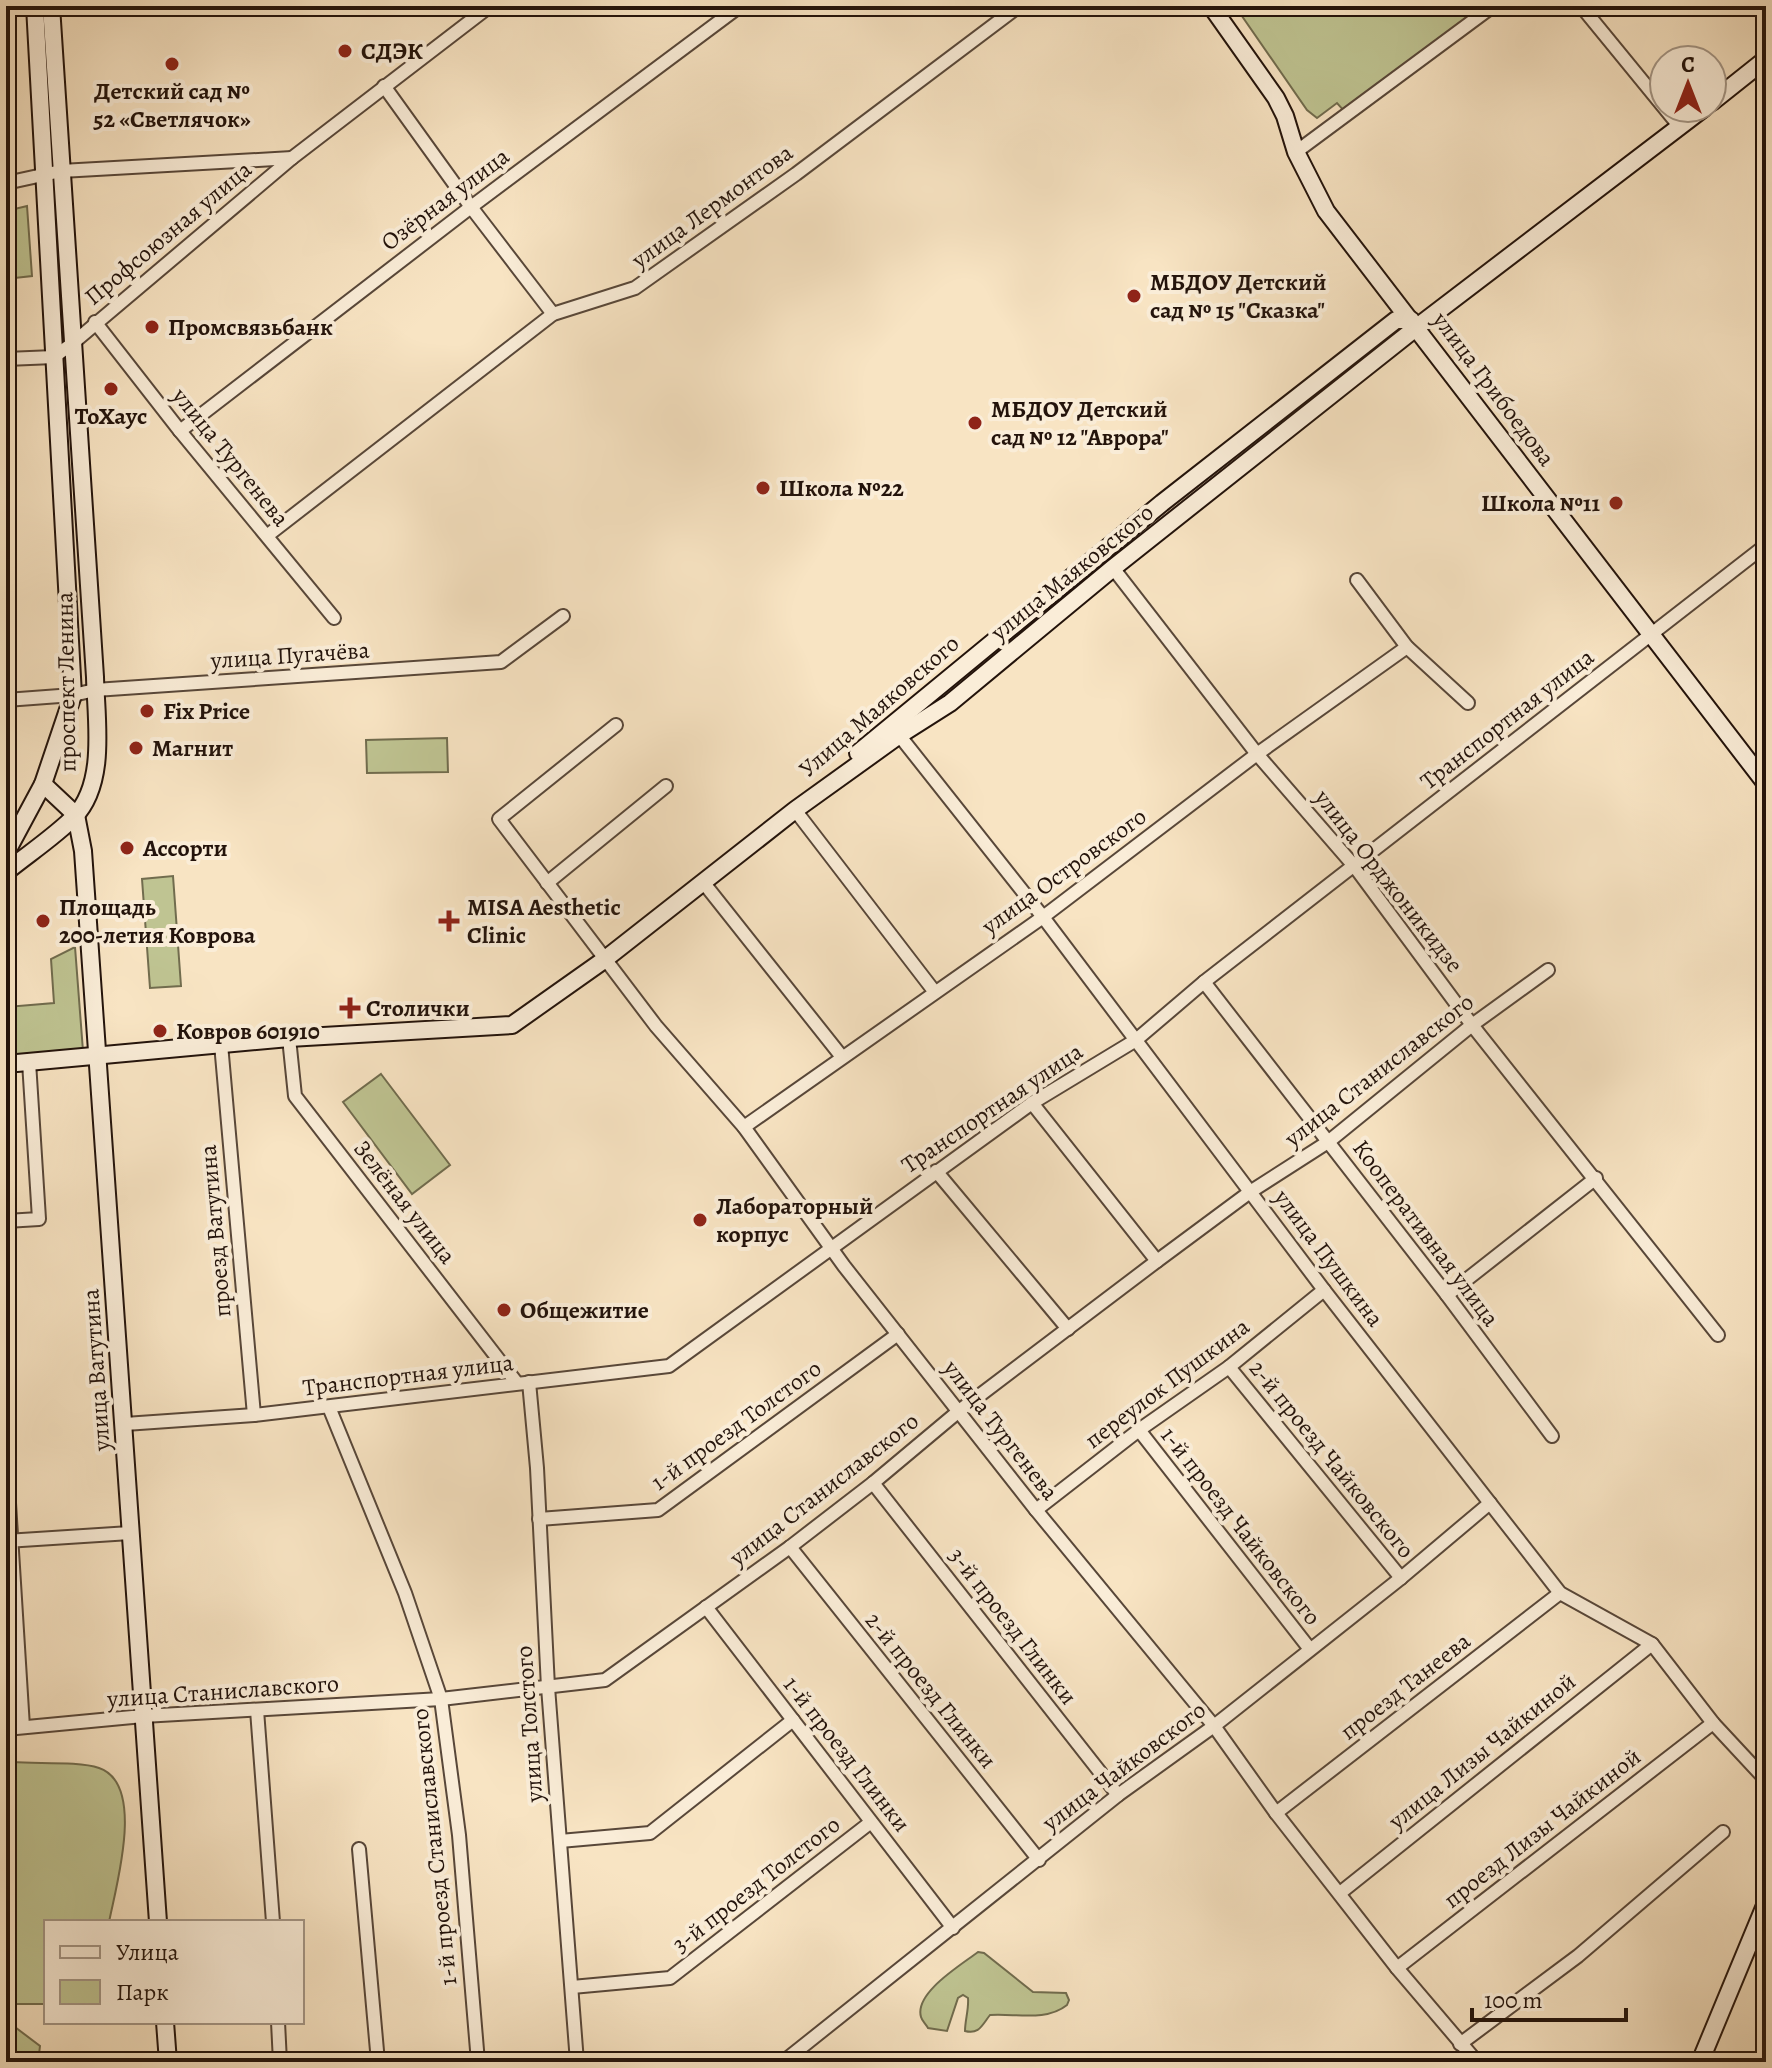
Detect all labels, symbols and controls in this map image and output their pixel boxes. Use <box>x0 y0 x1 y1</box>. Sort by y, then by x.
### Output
place label: СДЭК <box>361 35 423 67</box>
marker: СДЭК <box>336 42 354 60</box>
north arrow <box>1648 44 1728 124</box>
text: С <box>1681 50 1695 80</box>
marker: Детский сад № 52 «Светлячок» <box>163 55 181 73</box>
place label: Детский сад № 52 «Светлячок» <box>93 75 251 135</box>
street label: улица Лермонтова <box>624 137 799 276</box>
street label: Озёрная улица <box>374 140 516 258</box>
street label: Профсоюзная улица <box>78 154 258 312</box>
place label: МБДОУ Детский сад № 15 "Сказка" <box>1150 266 1326 326</box>
marker: МБДОУ Детский сад № 15 "Сказка" <box>1125 287 1143 305</box>
street label: улица Грибоедова <box>1425 304 1563 473</box>
place label: Промсвязьбанк <box>168 311 333 343</box>
marker: Промсвязьбанк <box>143 318 161 336</box>
marker: ТоХаус <box>102 380 120 398</box>
street label: улица Тургенева <box>165 380 297 533</box>
place label: МБДОУ Детский сад № 12 "Аврора" <box>991 393 1169 453</box>
place label: ТоХаус <box>75 400 147 432</box>
marker: МБДОУ Детский сад № 12 "Аврора" <box>966 414 984 432</box>
place label: Школа №22 <box>779 472 904 504</box>
marker: Школа №22 <box>754 479 772 497</box>
place label: Школа №11 <box>1481 487 1600 519</box>
marker: Школа №11 <box>1607 494 1625 512</box>
street label: улица Маяковского <box>983 496 1160 648</box>
street label: проспект Ленина <box>48 592 84 772</box>
street label: Улица Маяковского <box>792 627 966 785</box>
street label: улица Пугачёва <box>208 633 371 677</box>
street label: Транспортная улица <box>1414 641 1600 797</box>
place label: Fix Price <box>163 695 250 727</box>
marker: Fix Price <box>138 702 156 720</box>
place label: Магнит <box>152 732 233 764</box>
marker: Магнит <box>127 739 145 757</box>
street label: улица Орджоникидзе <box>1307 782 1471 979</box>
street label: улица Островского <box>974 800 1153 942</box>
place label: Ассорти <box>142 832 228 864</box>
marker: Ассорти <box>118 839 136 857</box>
place label: Площадь 200-летия Коврова <box>59 891 256 951</box>
place label: MISA Aesthetic Clinic <box>467 891 621 951</box>
marker: MISA Aesthetic Clinic <box>438 910 460 932</box>
marker: Площадь 200-летия Коврова <box>34 912 52 930</box>
street label: улица Станиславского <box>1277 986 1480 1155</box>
place label: Столички <box>366 992 470 1024</box>
marker: Столички <box>341 999 359 1017</box>
place label: Ковров 601910 <box>176 1015 320 1047</box>
marker: Ковров 601910 <box>151 1022 169 1040</box>
street label: Транспортная улица <box>895 1035 1089 1181</box>
street label: Зелёная улица <box>347 1133 463 1271</box>
street label: Кооперативная улица <box>1345 1133 1507 1333</box>
street label: проезд Ватутина <box>192 1144 238 1318</box>
street label: улица Пушкина <box>1266 1182 1391 1333</box>
place label: Лабораторный корпус <box>716 1190 873 1250</box>
marker: Лабораторный корпус <box>691 1211 709 1229</box>
street label: улица Ватутина <box>74 1288 118 1453</box>
place label: Общежитие <box>520 1294 649 1326</box>
marker: Общежитие <box>495 1301 513 1319</box>
street label: переулок Пушкина <box>1078 1310 1256 1456</box>
street label: Транспортная улица <box>301 1346 515 1404</box>
street label: 1-й проезд Толстого <box>644 1352 828 1498</box>
street label: улица Тургенева <box>936 1352 1066 1507</box>
street label: 2-й проезд Чайковского <box>1242 1353 1422 1565</box>
street label: улица Станиславского <box>722 1405 925 1574</box>
street label: 1-й проезд Чайковского <box>1153 1420 1329 1632</box>
street label: 3-й проезд Глинки <box>942 1541 1084 1711</box>
street label: 2-й проезд Глинки <box>858 1605 1004 1775</box>
street label: проезд Танеева <box>1333 1625 1477 1747</box>
street label: улица Толстого <box>508 1645 551 1804</box>
street label: улица Лизы Чайкиной <box>1381 1665 1582 1837</box>
street label: улица Станиславского <box>105 1667 340 1715</box>
street label: 1-й проезд Глинки <box>776 1670 918 1838</box>
street label: улица Чайковского <box>1035 1694 1212 1839</box>
street label: 1-й проезд Станиславского <box>404 1707 464 1987</box>
street label: проезд Лизы Чайкиной <box>1437 1741 1647 1915</box>
street label: 3-й проезд Толстого <box>665 1808 847 1960</box>
legend <box>44 1920 304 2024</box>
text: Улица <box>116 1936 179 1968</box>
scale bar <box>1472 1972 1626 2022</box>
text: Парк <box>116 1976 169 2008</box>
text: 100 m <box>1484 1984 1543 2016</box>

